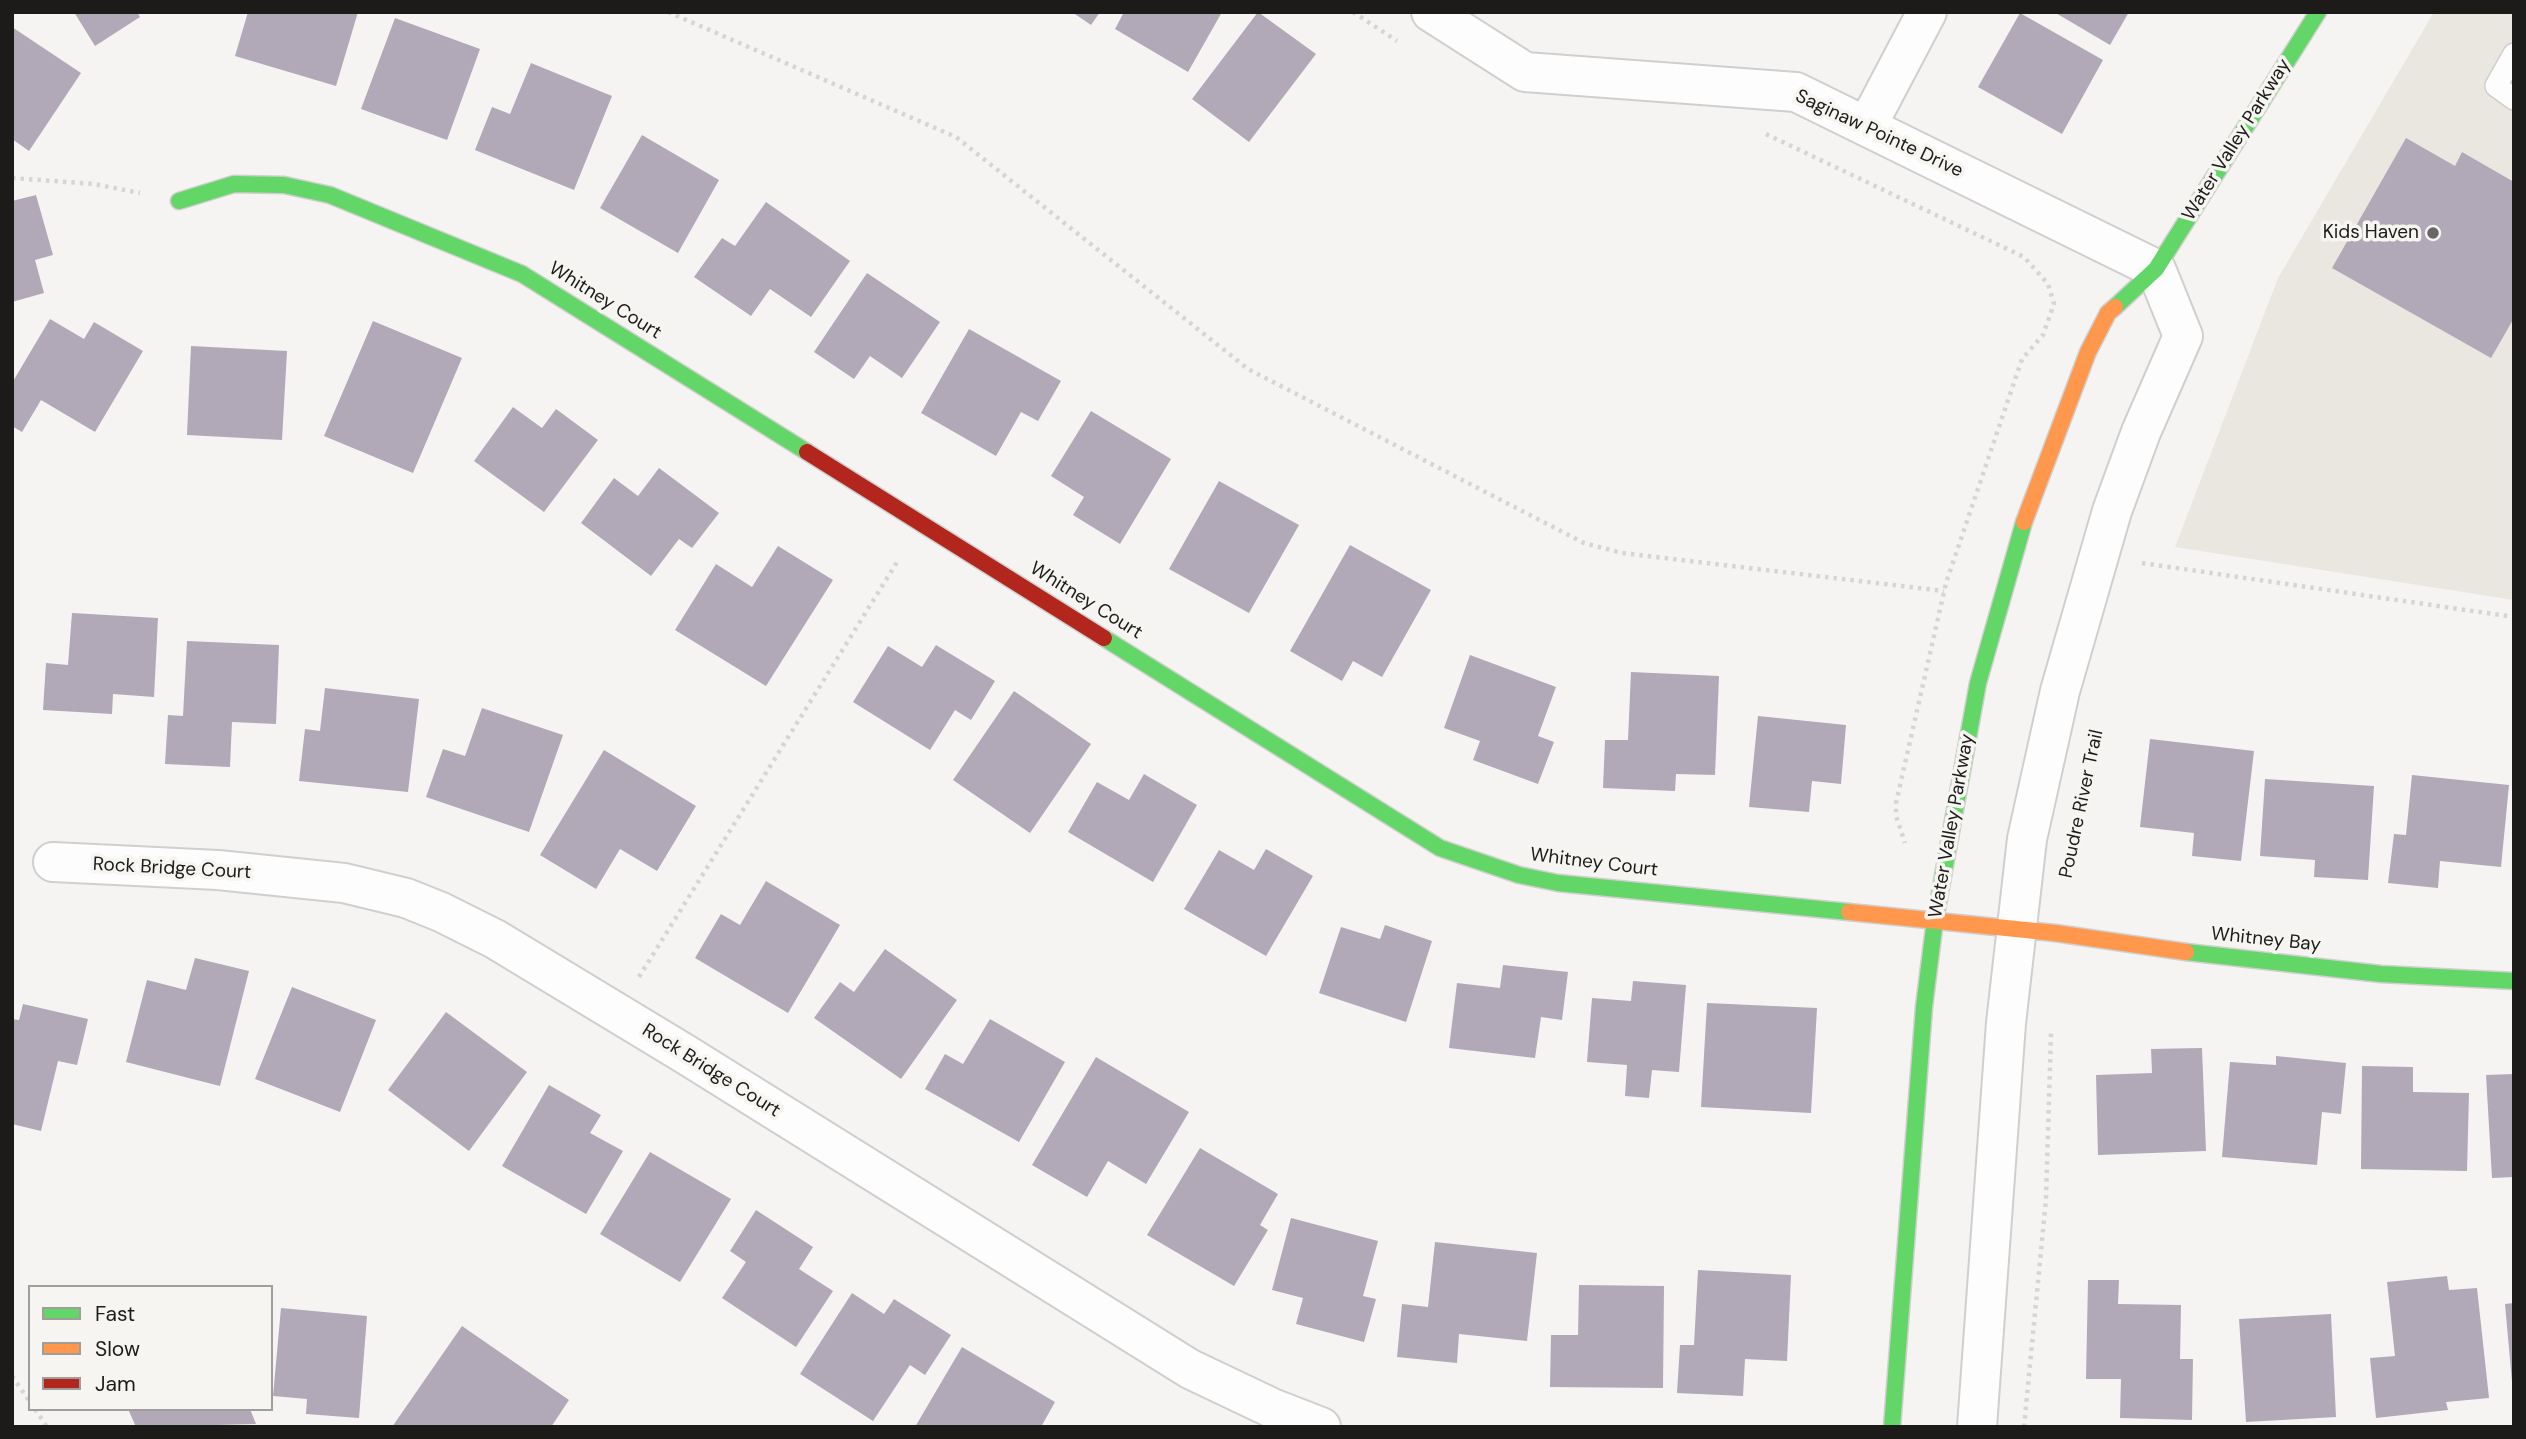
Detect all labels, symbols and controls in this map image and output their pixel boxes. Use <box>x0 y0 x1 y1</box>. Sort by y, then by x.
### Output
street label: Water Valley Parkway <box>2178 55 2296 225</box>
street label: Saginaw Pointe Drive <box>1792 85 1966 183</box>
place label: Kids Haven <box>2323 222 2419 244</box>
marker: Kids Haven <box>2425 225 2441 241</box>
street label: Whitney Court <box>544 257 666 345</box>
street label: Whitney Court <box>1025 557 1147 645</box>
street label: Poudre River Trail <box>2055 728 2109 880</box>
street label: Water Valley Parkway <box>1925 732 1979 920</box>
street label: Whitney Court <box>1529 844 1659 882</box>
street label: Rock Bridge Court <box>92 853 252 885</box>
street label: Whitney Bay <box>2210 923 2322 957</box>
street label: Rock Bridge Court <box>638 1019 784 1123</box>
legend <box>28 1285 273 1411</box>
text: Fast <box>95 1300 135 1328</box>
text: Slow <box>95 1335 140 1363</box>
text: Jam <box>95 1370 136 1398</box>

